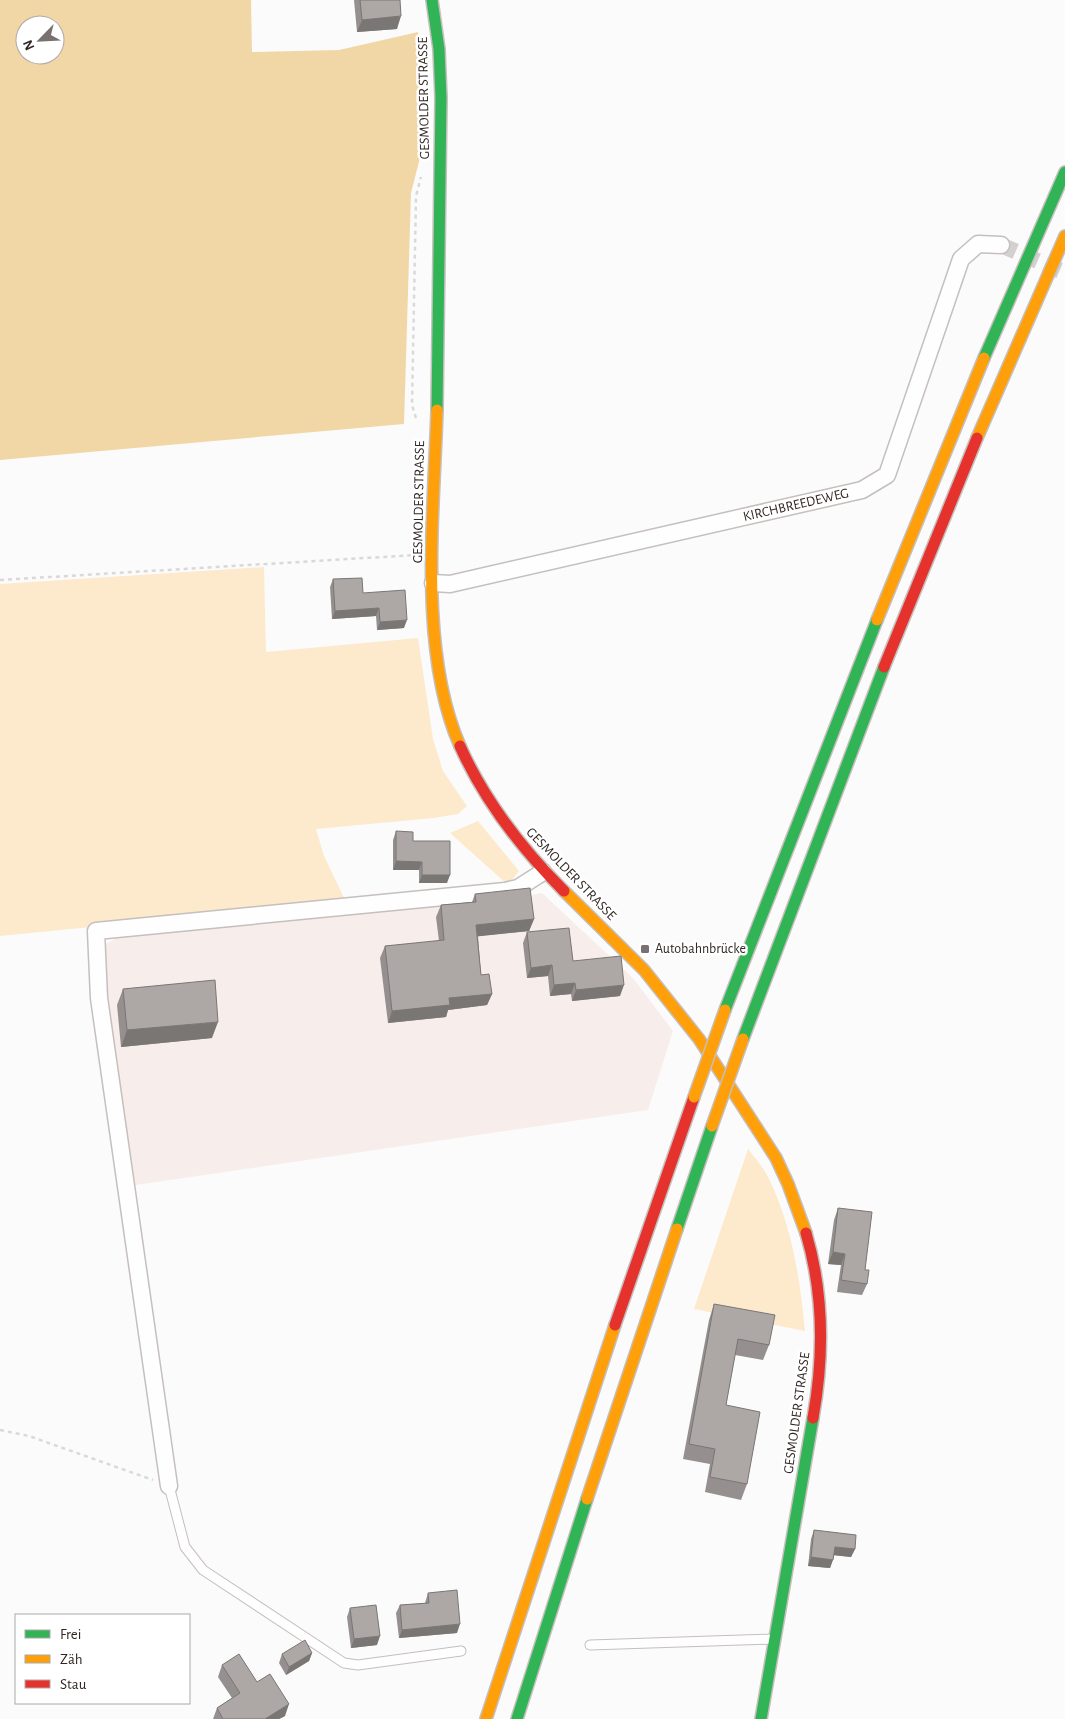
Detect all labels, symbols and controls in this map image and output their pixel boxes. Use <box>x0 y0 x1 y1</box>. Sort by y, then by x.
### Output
north arrow <box>15 15 65 65</box>
street label: GESMOLDER STRASSE <box>416 36 432 159</box>
text: N <box>21 38 37 52</box>
street label: GESMOLDER STRASSE <box>411 440 427 563</box>
street label: KIRCHBREEDEWEG <box>742 486 850 524</box>
street label: GESMOLDER STRASSE <box>523 825 619 923</box>
place label: Autobahnbrücke <box>655 942 746 956</box>
marker: Autobahnbrücke <box>639 943 651 955</box>
street label: GESMOLDER STRASSE <box>782 1351 812 1475</box>
legend <box>15 1614 190 1704</box>
text: Frei <box>60 1627 81 1642</box>
text: Zäh <box>60 1652 83 1667</box>
text: Stau <box>60 1677 87 1692</box>

